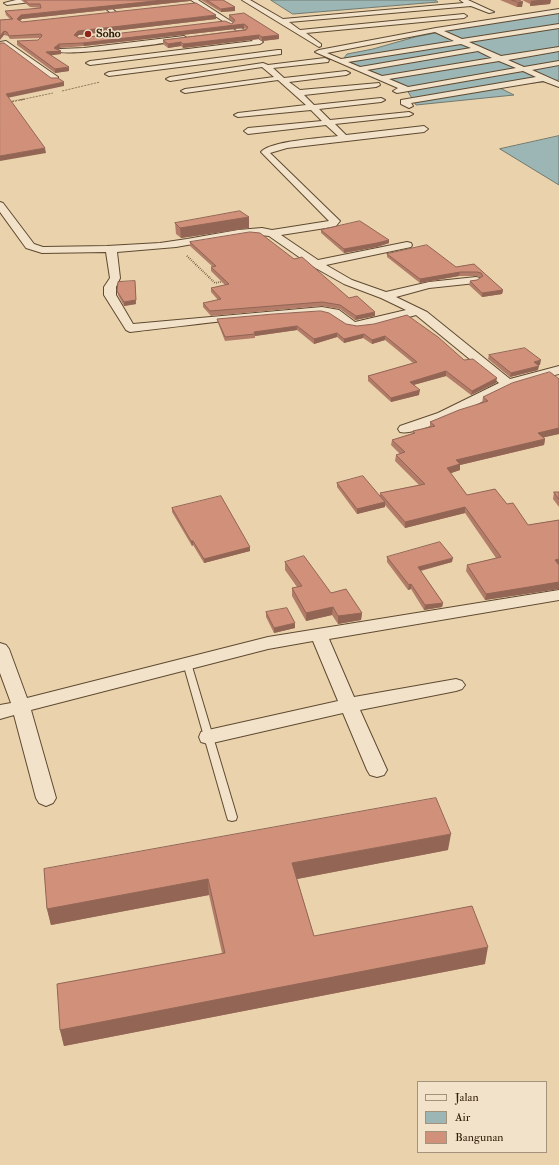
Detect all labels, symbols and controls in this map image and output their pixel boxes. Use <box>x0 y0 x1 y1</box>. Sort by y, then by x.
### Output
place label: Soho <box>96 27 120 41</box>
marker: Soho <box>83 29 93 39</box>
legend <box>417 1081 547 1153</box>
text: Jalan <box>455 1090 479 1105</box>
text: Air <box>455 1110 470 1125</box>
text: Bangunan <box>455 1130 504 1145</box>

